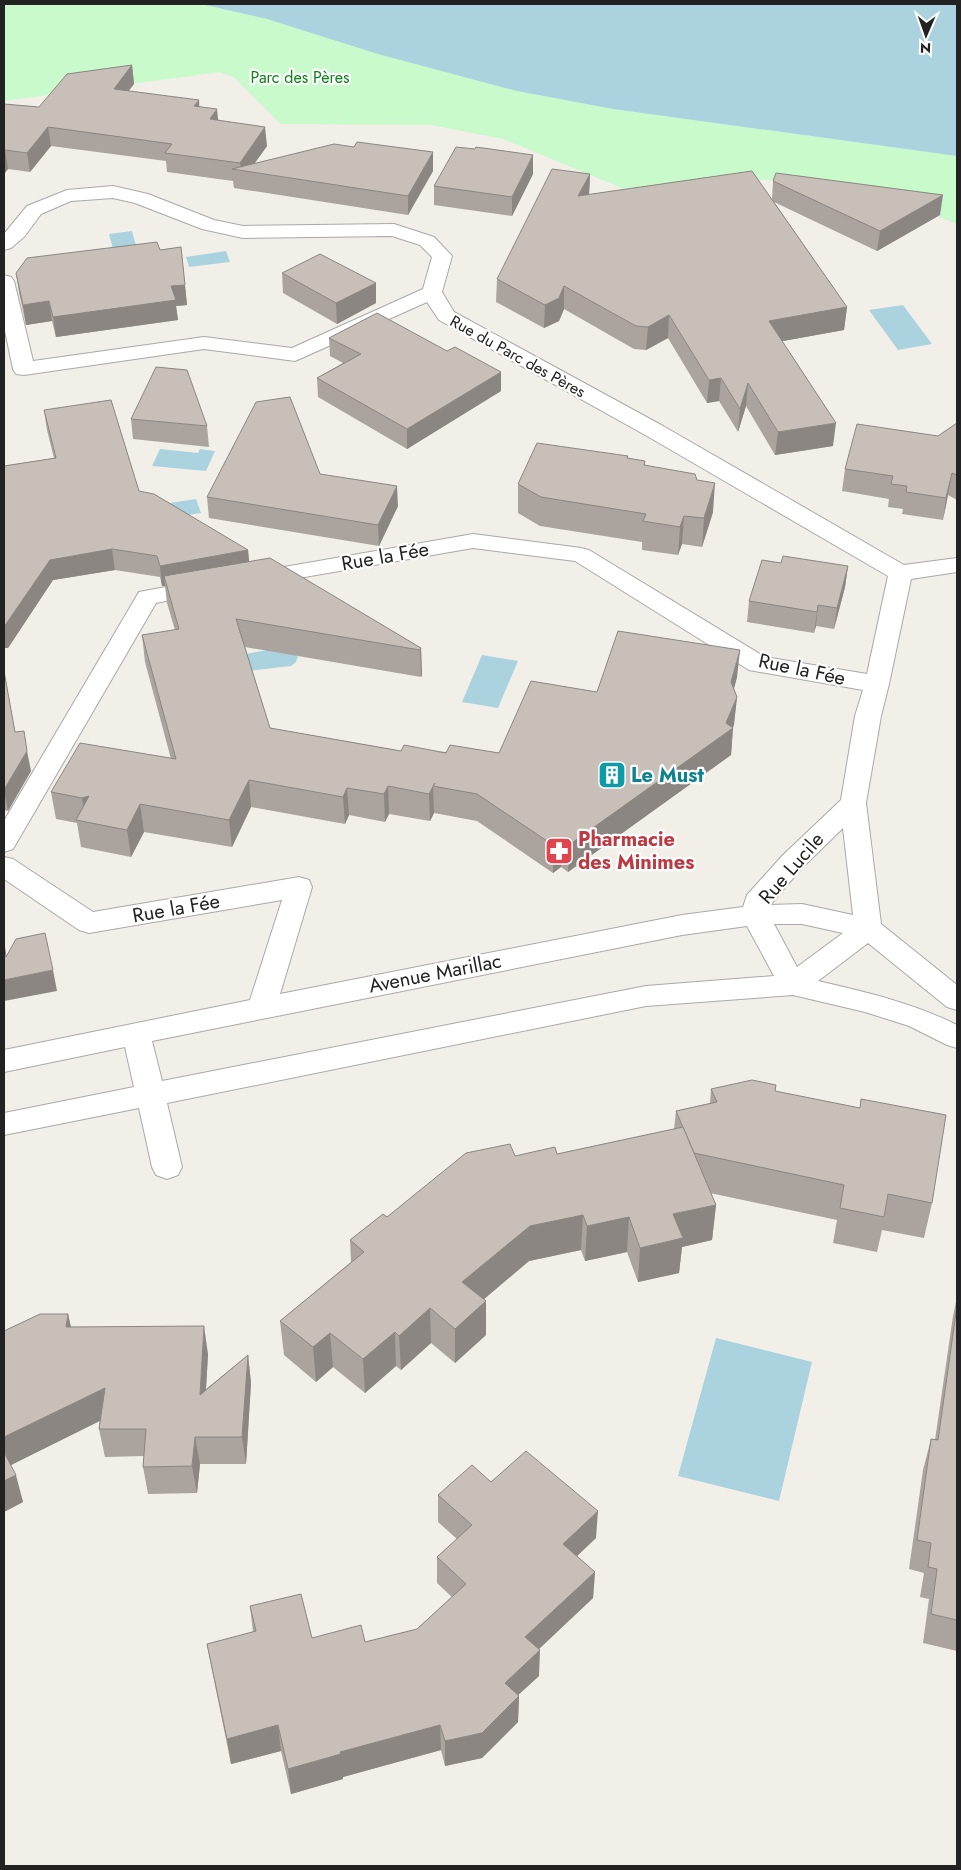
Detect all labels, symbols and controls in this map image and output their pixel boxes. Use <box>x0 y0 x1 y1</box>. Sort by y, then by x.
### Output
north arrow <box>901 10 951 60</box>
text: N <box>920 38 931 58</box>
park label: Parc des Pères <box>251 66 349 89</box>
street label: Rue du Parc des Pères <box>446 310 590 403</box>
street label: Rue la Fée <box>339 535 431 578</box>
street label: Rue la Fée <box>756 646 848 693</box>
building icon: Le Must <box>597 760 627 790</box>
place label: Le Must <box>631 761 704 790</box>
place label: Pharmacie des Minimes <box>578 825 694 877</box>
street label: Rue Lucile <box>752 826 831 911</box>
pharmacy icon: Pharmacie des Minimes <box>544 836 574 866</box>
street label: Rue la Fée <box>130 887 222 930</box>
street label: Avenue Marillac <box>366 946 504 1001</box>

